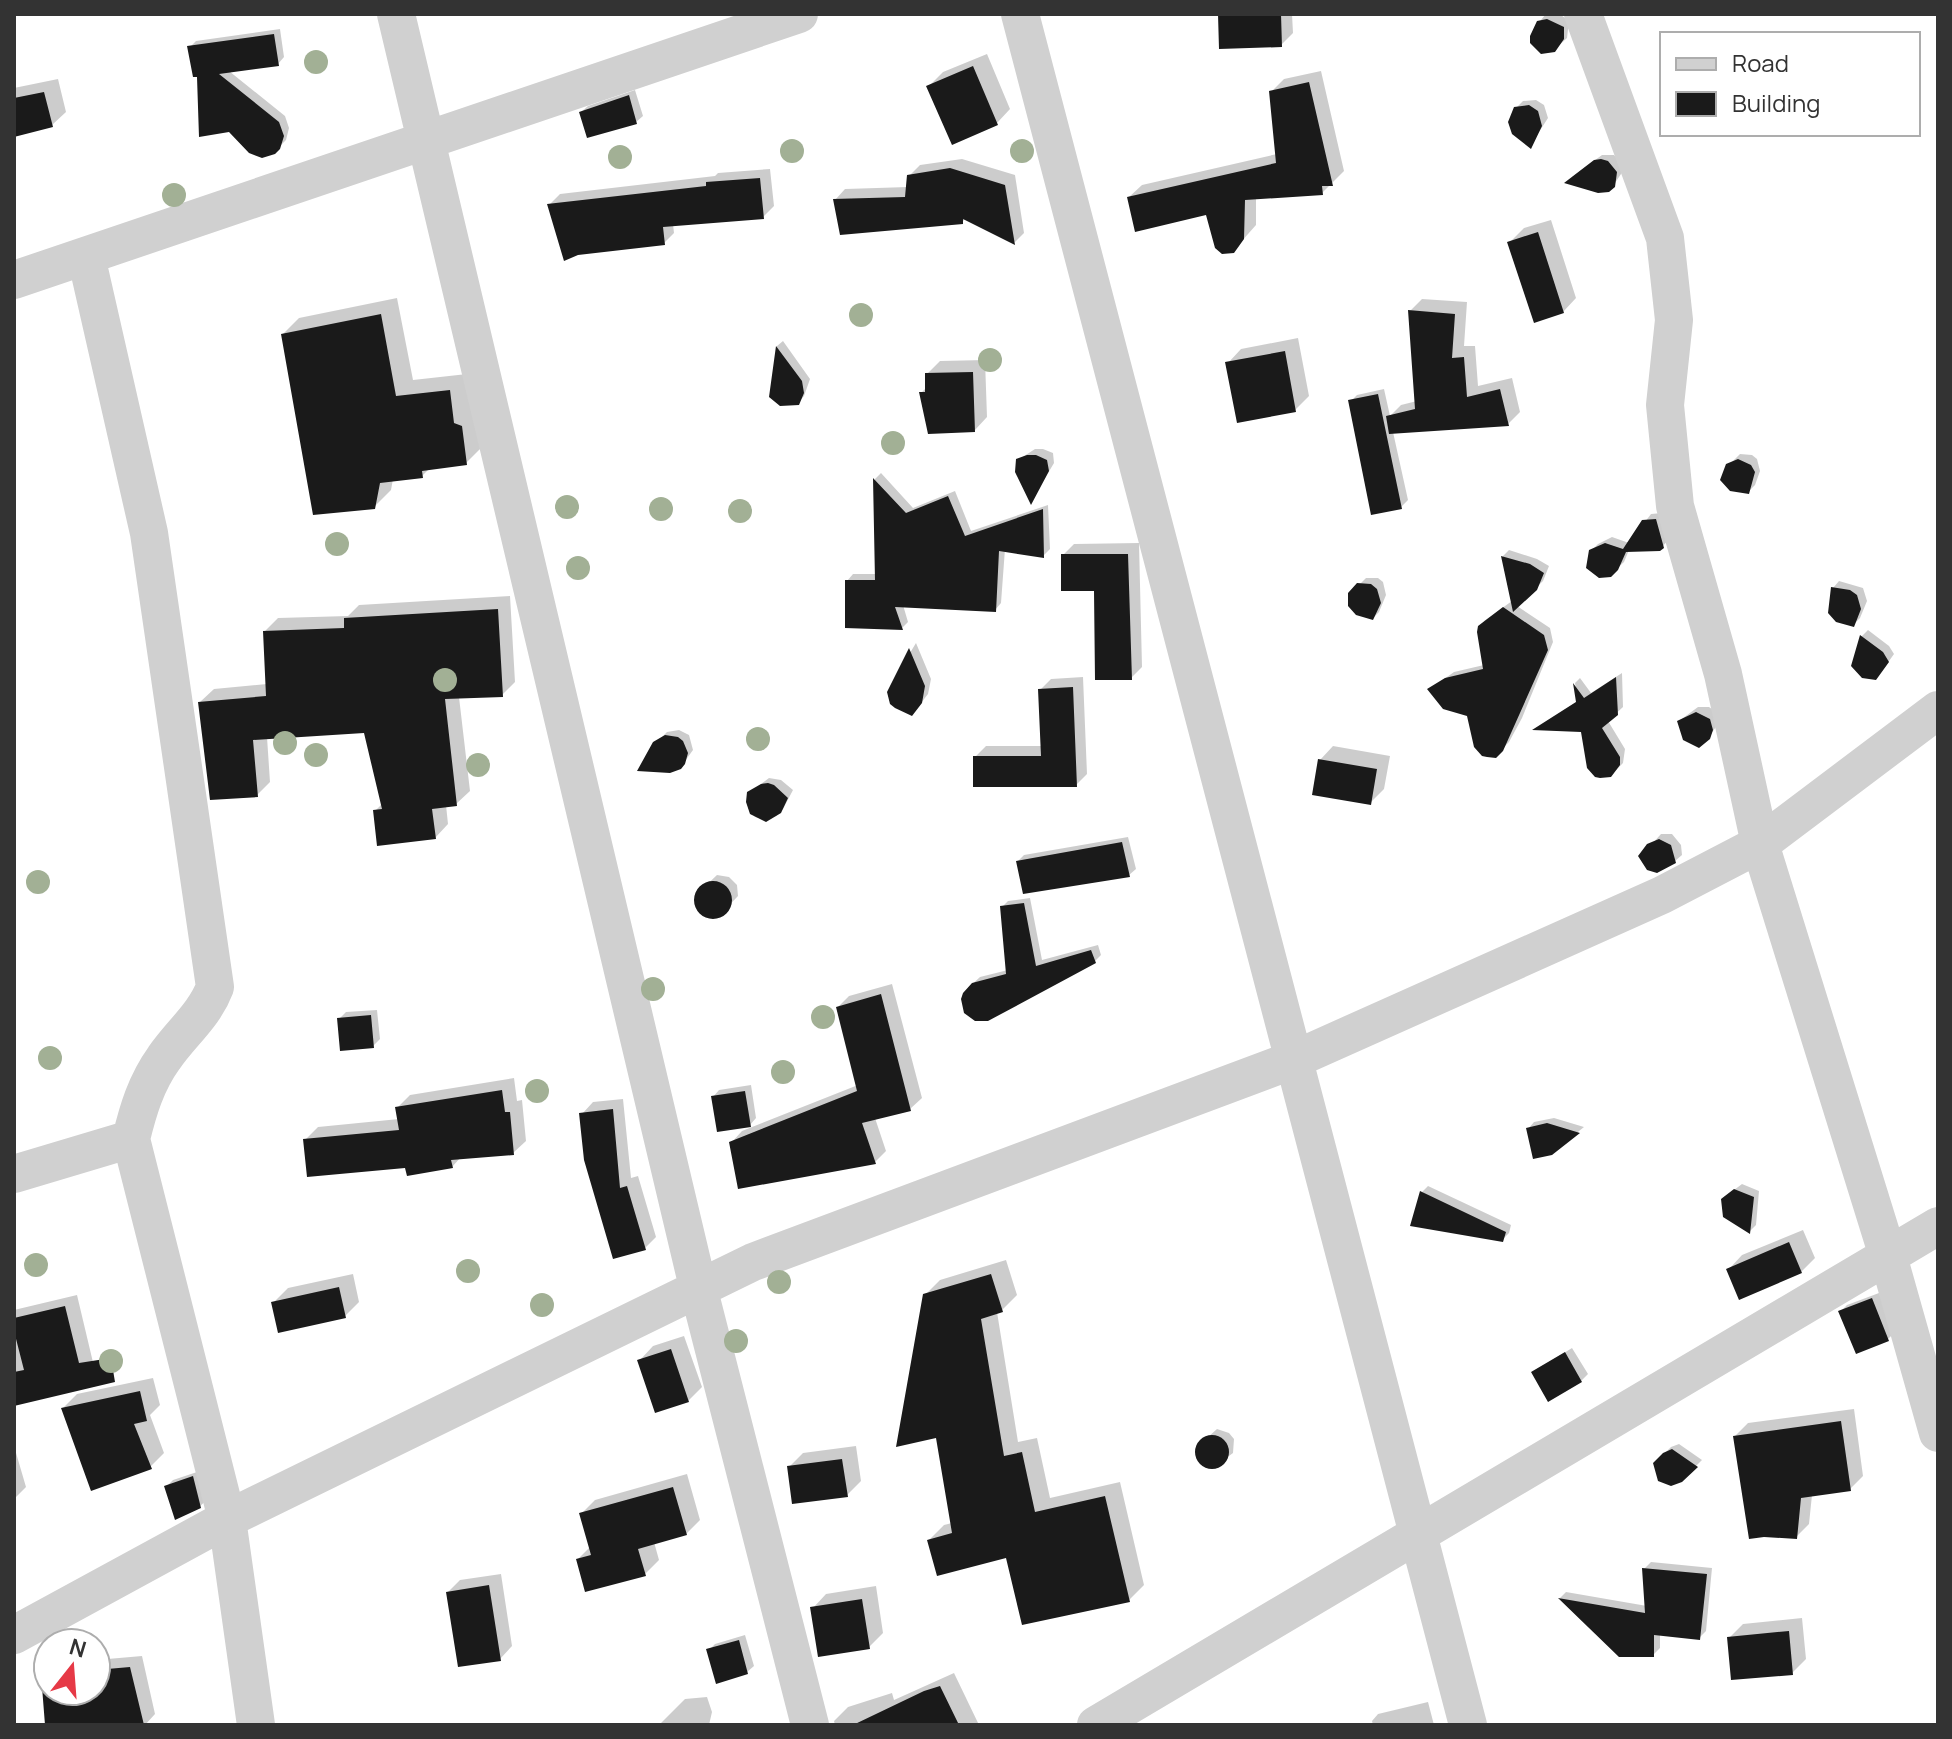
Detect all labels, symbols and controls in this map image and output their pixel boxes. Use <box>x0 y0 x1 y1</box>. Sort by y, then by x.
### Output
legend <box>1660 32 1920 136</box>
text: Road <box>1732 46 1789 79</box>
text: Building <box>1732 86 1820 119</box>
north arrow <box>32 1627 112 1707</box>
text: N <box>66 1631 90 1665</box>

